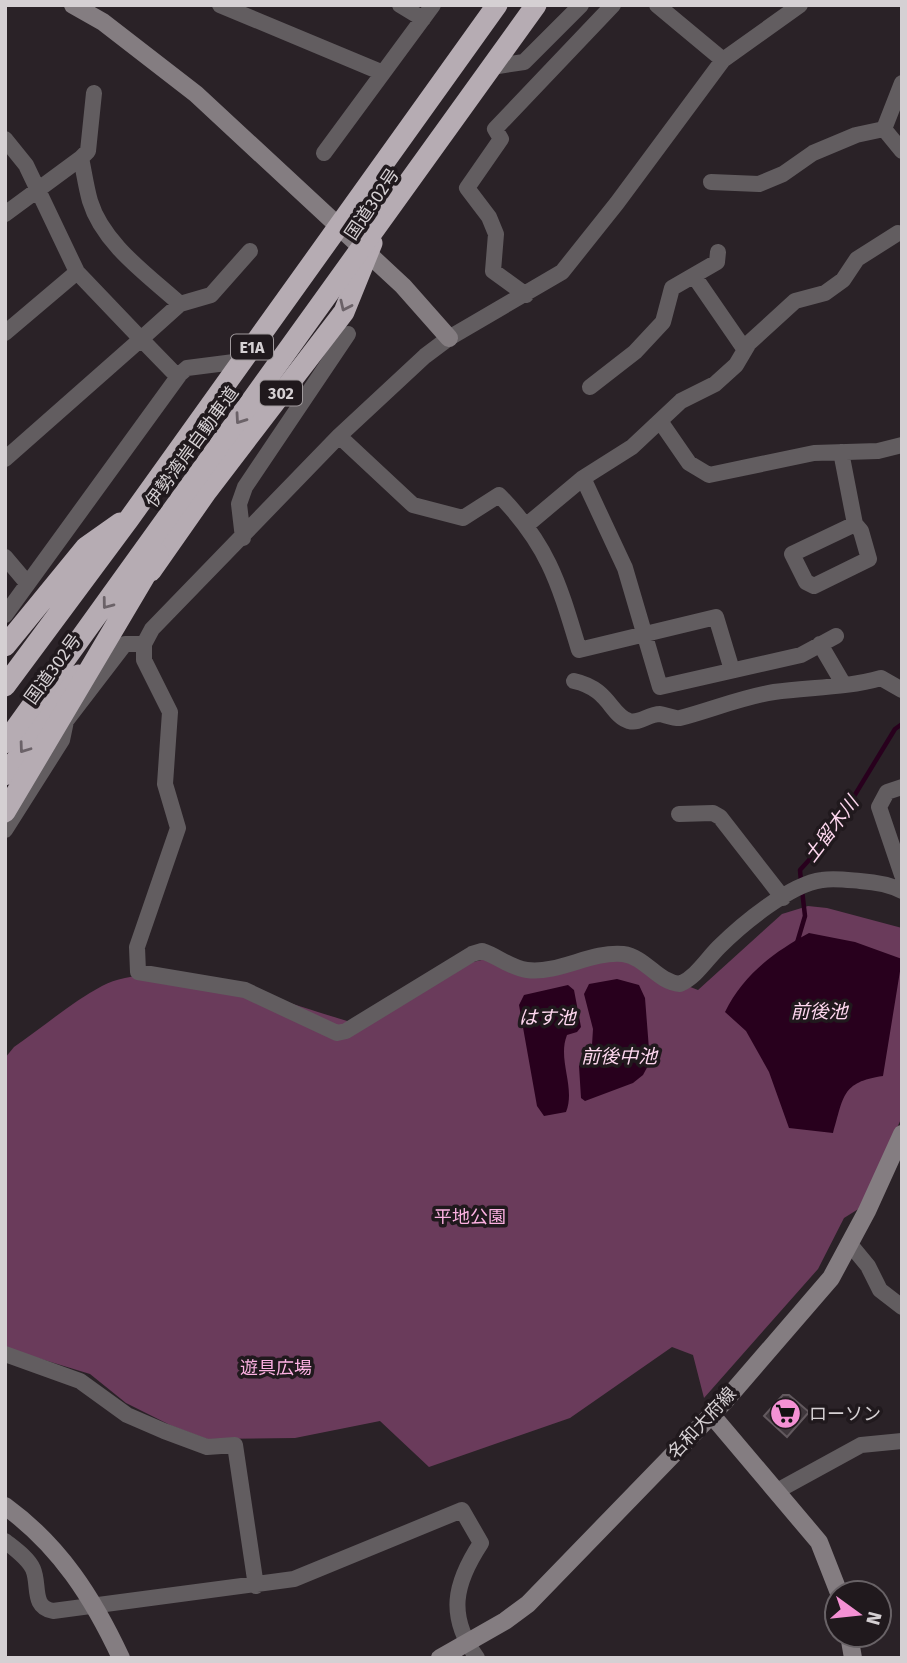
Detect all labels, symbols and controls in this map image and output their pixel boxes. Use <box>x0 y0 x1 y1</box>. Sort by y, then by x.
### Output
street label: 国道302号 <box>340 164 404 244</box>
one-way arrow <box>339 299 353 311</box>
road number: E1A <box>231 334 273 360</box>
road number: 302 <box>260 380 302 406</box>
street label: 伊勢湾岸自動車道 <box>141 382 243 512</box>
one-way arrow <box>236 411 248 424</box>
one-way arrow <box>102 596 115 609</box>
street label: 国道302号 <box>20 629 86 709</box>
one-way arrow <box>20 740 32 753</box>
water label: 土留木川 <box>799 790 864 866</box>
water label: 前後池 <box>790 1000 849 1023</box>
water label: はす池 <box>518 1006 577 1029</box>
water label: 前後中池 <box>581 1045 659 1068</box>
park label: 平地公園 <box>434 1206 506 1228</box>
park label: 遊具広場 <box>240 1357 312 1379</box>
street label: 名和大府線 <box>663 1383 741 1463</box>
supermarket icon: ローソン <box>769 1397 803 1431</box>
place label: ローソン <box>809 1403 881 1425</box>
north arrow <box>823 1579 893 1649</box>
text: N <box>861 1609 887 1627</box>

